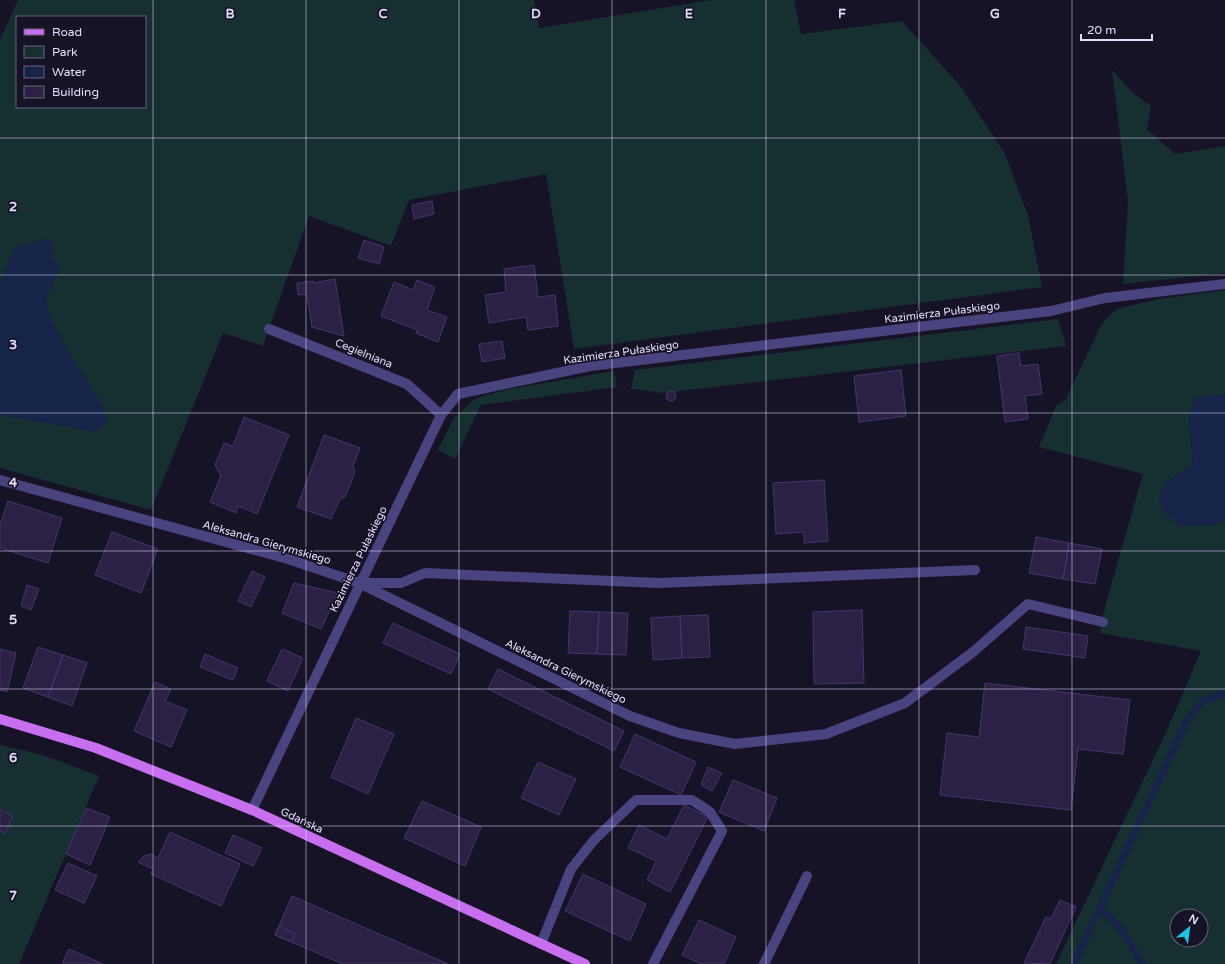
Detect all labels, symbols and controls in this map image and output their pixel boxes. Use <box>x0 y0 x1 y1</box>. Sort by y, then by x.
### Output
text: B <box>225 6 235 22</box>
text: C <box>378 6 388 22</box>
text: D <box>531 6 541 22</box>
text: E <box>685 6 693 22</box>
text: F <box>838 6 846 22</box>
text: G <box>990 6 1000 22</box>
legend <box>16 16 146 108</box>
scale bar <box>1081 16 1152 42</box>
text: 20 m <box>1087 23 1116 37</box>
text: Road <box>52 25 82 39</box>
text: Park <box>52 45 78 59</box>
text: Water <box>52 65 87 79</box>
text: Building <box>52 85 99 99</box>
text: 2 <box>9 199 17 215</box>
street label: Kazimierza Pułaskiego <box>883 299 1001 326</box>
street label: Cegielniana <box>333 336 394 371</box>
text: 3 <box>9 337 17 353</box>
street label: Kazimierza Pułaskiego <box>562 338 680 367</box>
text: 4 <box>9 475 18 491</box>
street label: Kazimierza Pułaskiego <box>327 504 390 614</box>
street label: Aleksandra Gierymskiego <box>201 518 333 567</box>
text: 5 <box>9 612 17 628</box>
street label: Aleksandra Gierymskiego <box>503 637 629 707</box>
text: 6 <box>9 750 17 766</box>
street label: Gdańska <box>278 805 325 836</box>
text: 7 <box>9 888 17 904</box>
north arrow <box>1169 908 1209 948</box>
text: N <box>1187 912 1201 928</box>

